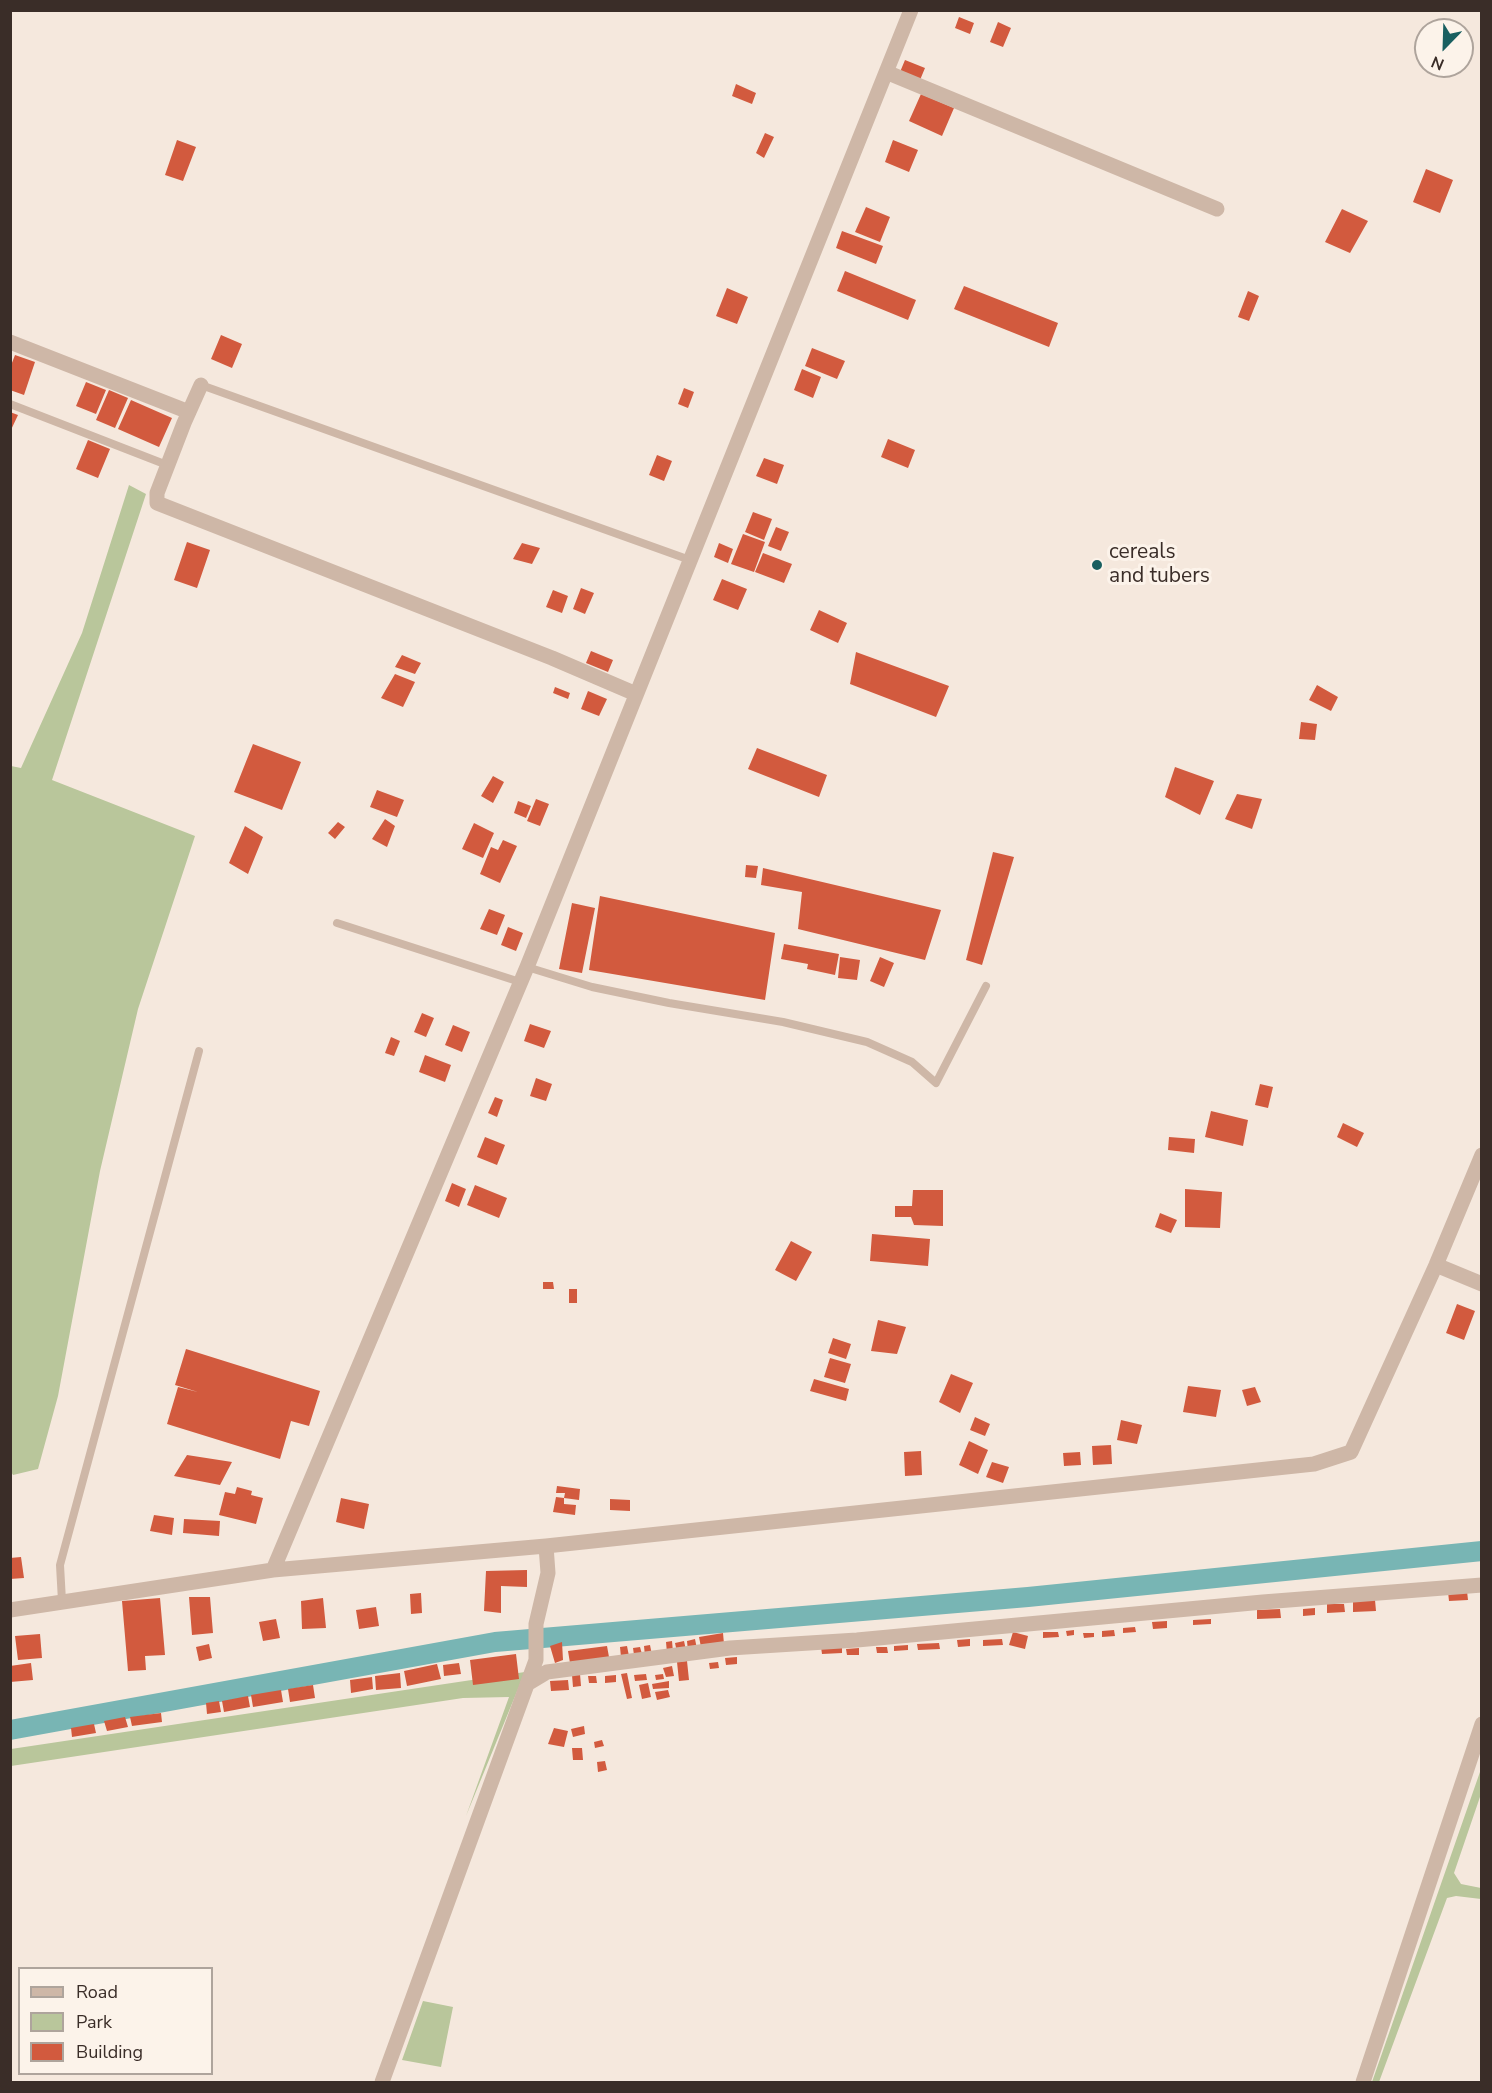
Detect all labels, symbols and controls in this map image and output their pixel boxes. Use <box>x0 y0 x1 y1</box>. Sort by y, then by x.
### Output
north arrow <box>1414 18 1474 78</box>
text: N <box>1428 50 1448 75</box>
place label: cereals and tubers <box>1109 540 1210 590</box>
marker: cereals and tubers <box>1090 558 1104 572</box>
legend <box>18 1967 213 2075</box>
text: Road <box>76 1980 118 2004</box>
text: Park <box>76 2010 112 2034</box>
text: Building <box>76 2040 143 2064</box>

